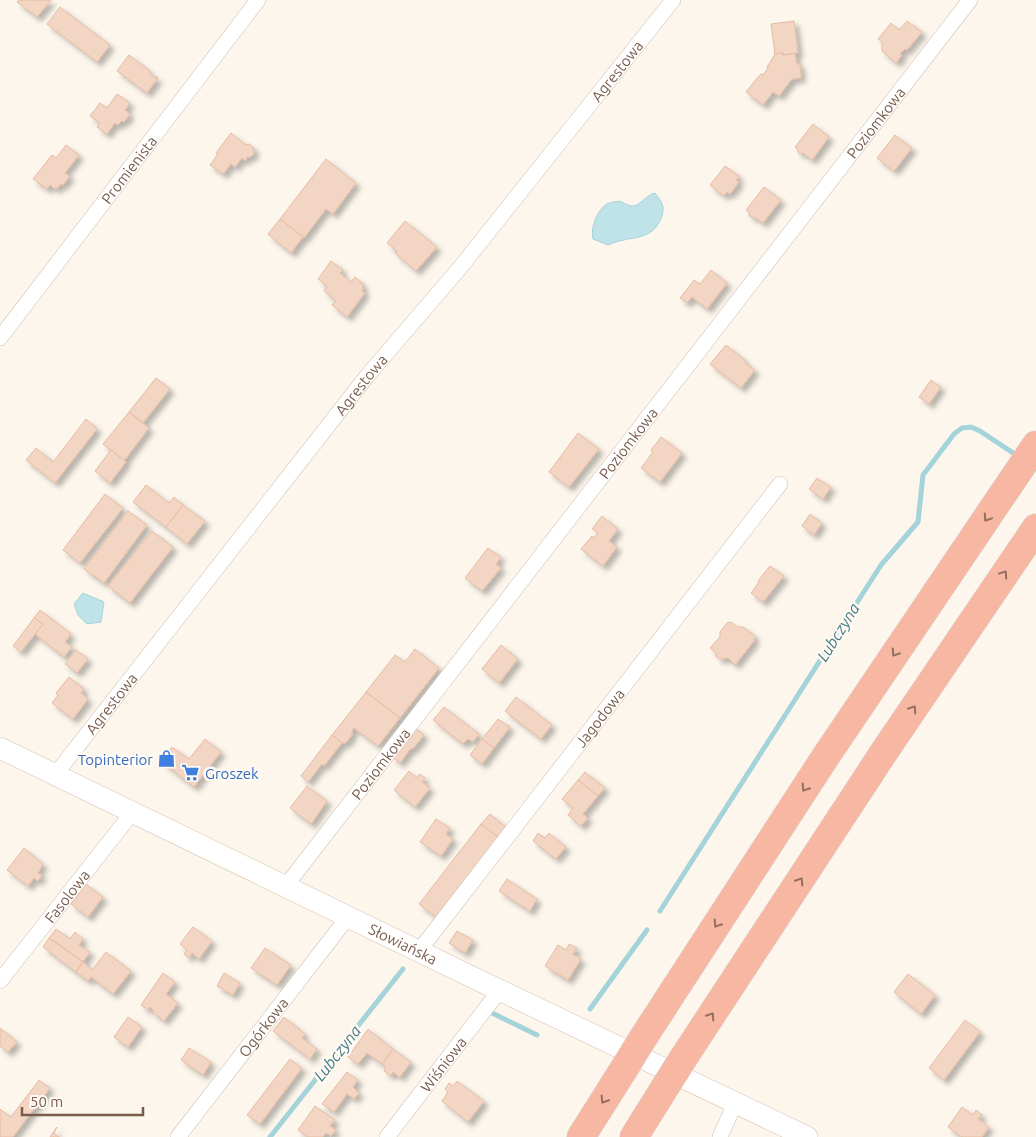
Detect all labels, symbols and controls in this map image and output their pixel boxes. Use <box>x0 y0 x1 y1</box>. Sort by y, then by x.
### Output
street label: Agrestowa <box>587 37 646 105</box>
street label: Poziomkowa <box>843 84 908 161</box>
street label: Promienista <box>97 132 160 207</box>
street label: Agrestowa <box>331 351 390 418</box>
street label: Poziomkowa <box>595 404 661 482</box>
one-way arrow <box>983 513 993 522</box>
one-way arrow <box>998 571 1008 580</box>
water label: Lubczyna <box>813 599 863 664</box>
one-way arrow <box>892 648 902 657</box>
street label: Agrestowa <box>82 669 140 737</box>
street label: Jagodowa <box>571 685 627 750</box>
one-way arrow <box>907 705 916 715</box>
street label: Poziomkowa <box>348 725 413 802</box>
shop icon: Topinterior <box>157 749 177 769</box>
place label: Topinterior <box>78 751 153 768</box>
supermarket icon: Groszek <box>181 763 201 783</box>
place label: Groszek <box>205 765 259 782</box>
one-way arrow <box>802 782 811 791</box>
street label: Fasolowa <box>41 866 93 926</box>
one-way arrow <box>794 877 803 886</box>
one-way arrow <box>714 919 723 928</box>
street label: Słowiańska <box>366 920 440 967</box>
street label: Ogórkowa <box>235 994 291 1060</box>
one-way arrow <box>704 1013 714 1022</box>
water label: Lubczyna <box>310 1022 364 1084</box>
street label: Wiśniowa <box>417 1033 470 1095</box>
scale bar <box>22 1084 144 1116</box>
text: 50 m <box>30 1093 63 1110</box>
one-way arrow <box>600 1095 610 1104</box>

